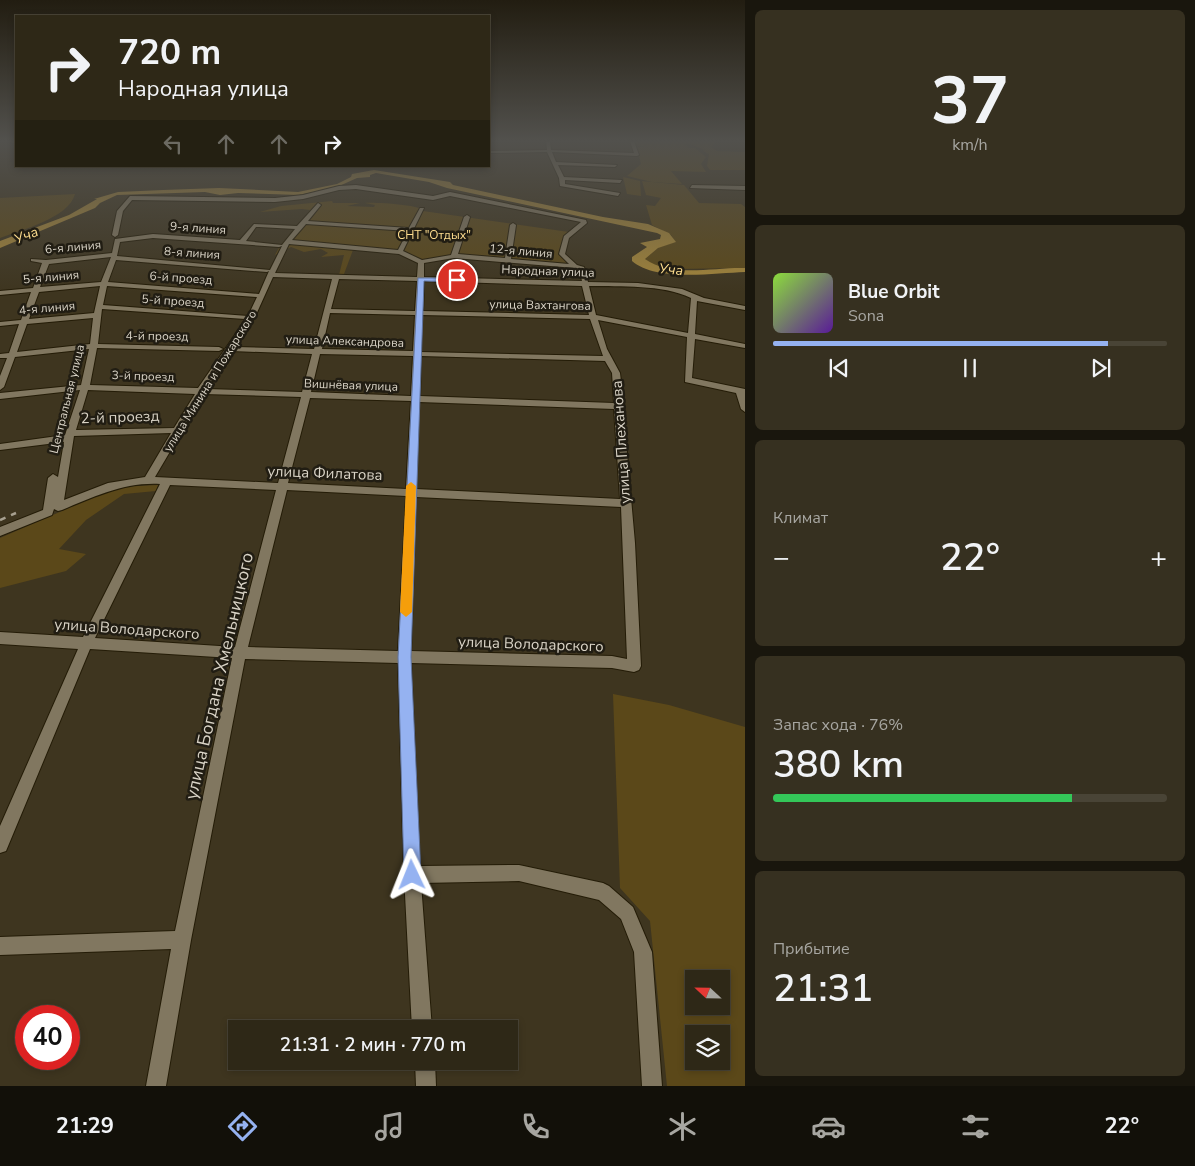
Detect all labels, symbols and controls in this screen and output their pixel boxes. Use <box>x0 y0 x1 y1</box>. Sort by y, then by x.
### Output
text: 720 m <box>118 29 221 76</box>
icon: right <box>35 35 100 100</box>
text: 37 <box>931 57 1009 146</box>
text: Народная улица <box>118 74 289 104</box>
icon: left <box>159 130 187 158</box>
icon: ahead <box>212 130 240 158</box>
icon: ahead <box>265 130 293 158</box>
icon: right <box>318 130 346 158</box>
text: km/h <box>952 134 988 156</box>
street label: 9-я линия <box>169 218 227 238</box>
water label: Уча <box>11 222 41 249</box>
park label: СНТ "Отдых" <box>397 227 471 243</box>
street label: 6-я линия <box>44 237 102 257</box>
street label: 12-я линия <box>489 240 553 262</box>
street label: 8-я линия <box>163 243 221 263</box>
pin <box>436 259 478 301</box>
water label: Уча <box>658 259 684 280</box>
street label: Народная улица <box>501 261 595 281</box>
icon: arrive <box>443 266 471 294</box>
street label: 5-я линия <box>22 267 80 287</box>
street label: 6-й проезд <box>149 268 213 288</box>
text: Blue Orbit <box>848 279 939 305</box>
street label: 5-й проезд <box>141 291 205 311</box>
street label: улица Вахтангова <box>489 296 591 314</box>
street label: 4-я линия <box>18 298 76 318</box>
text: Sona <box>848 305 884 327</box>
street label: улица Минина и Пожарского <box>160 307 260 455</box>
street label: 4-й проезд <box>125 327 189 345</box>
street label: улица Александрова <box>286 331 404 351</box>
street label: Центральная улица <box>46 343 88 455</box>
icon: previous <box>825 354 853 382</box>
icon: pause <box>956 354 984 382</box>
icon: next <box>1087 354 1115 382</box>
street label: 3-й проезд <box>111 367 175 385</box>
street label: Вишнёвая улица <box>304 375 398 395</box>
street label: улица Плеханова <box>607 380 635 504</box>
street label: 2-й проезд <box>80 406 160 428</box>
street label: улица Филатова <box>267 461 383 485</box>
text: Климат <box>773 507 828 529</box>
text: 22° <box>940 532 1000 583</box>
text: − <box>773 539 790 577</box>
text: + <box>1150 539 1167 577</box>
street label: улица Богдана Хмельницкого <box>179 550 259 802</box>
street label: улица Володарского <box>54 614 200 644</box>
street label: улица Володарского <box>458 631 604 657</box>
text: Запас хода · 76% <box>773 714 903 736</box>
text: 380 km <box>773 739 904 790</box>
position arrow <box>385 848 437 900</box>
text: Прибытие <box>773 938 850 960</box>
text: 21:31 <box>773 963 873 1014</box>
north arrow <box>685 970 730 1015</box>
map controls <box>685 970 730 1070</box>
speed limit sign: 40 <box>15 1005 80 1070</box>
button: layers <box>685 1025 730 1070</box>
text: 21:31 · 2 мин · 770 m <box>280 1032 466 1058</box>
icon: directions <box>225 1109 260 1144</box>
icon: music <box>372 1109 407 1144</box>
icon: phone <box>518 1109 553 1144</box>
icon: climate <box>665 1109 700 1144</box>
icon: car <box>811 1109 846 1144</box>
icon: filters <box>958 1109 993 1144</box>
text: 21:29 <box>56 1111 114 1141</box>
text: 22° <box>1104 1111 1139 1141</box>

